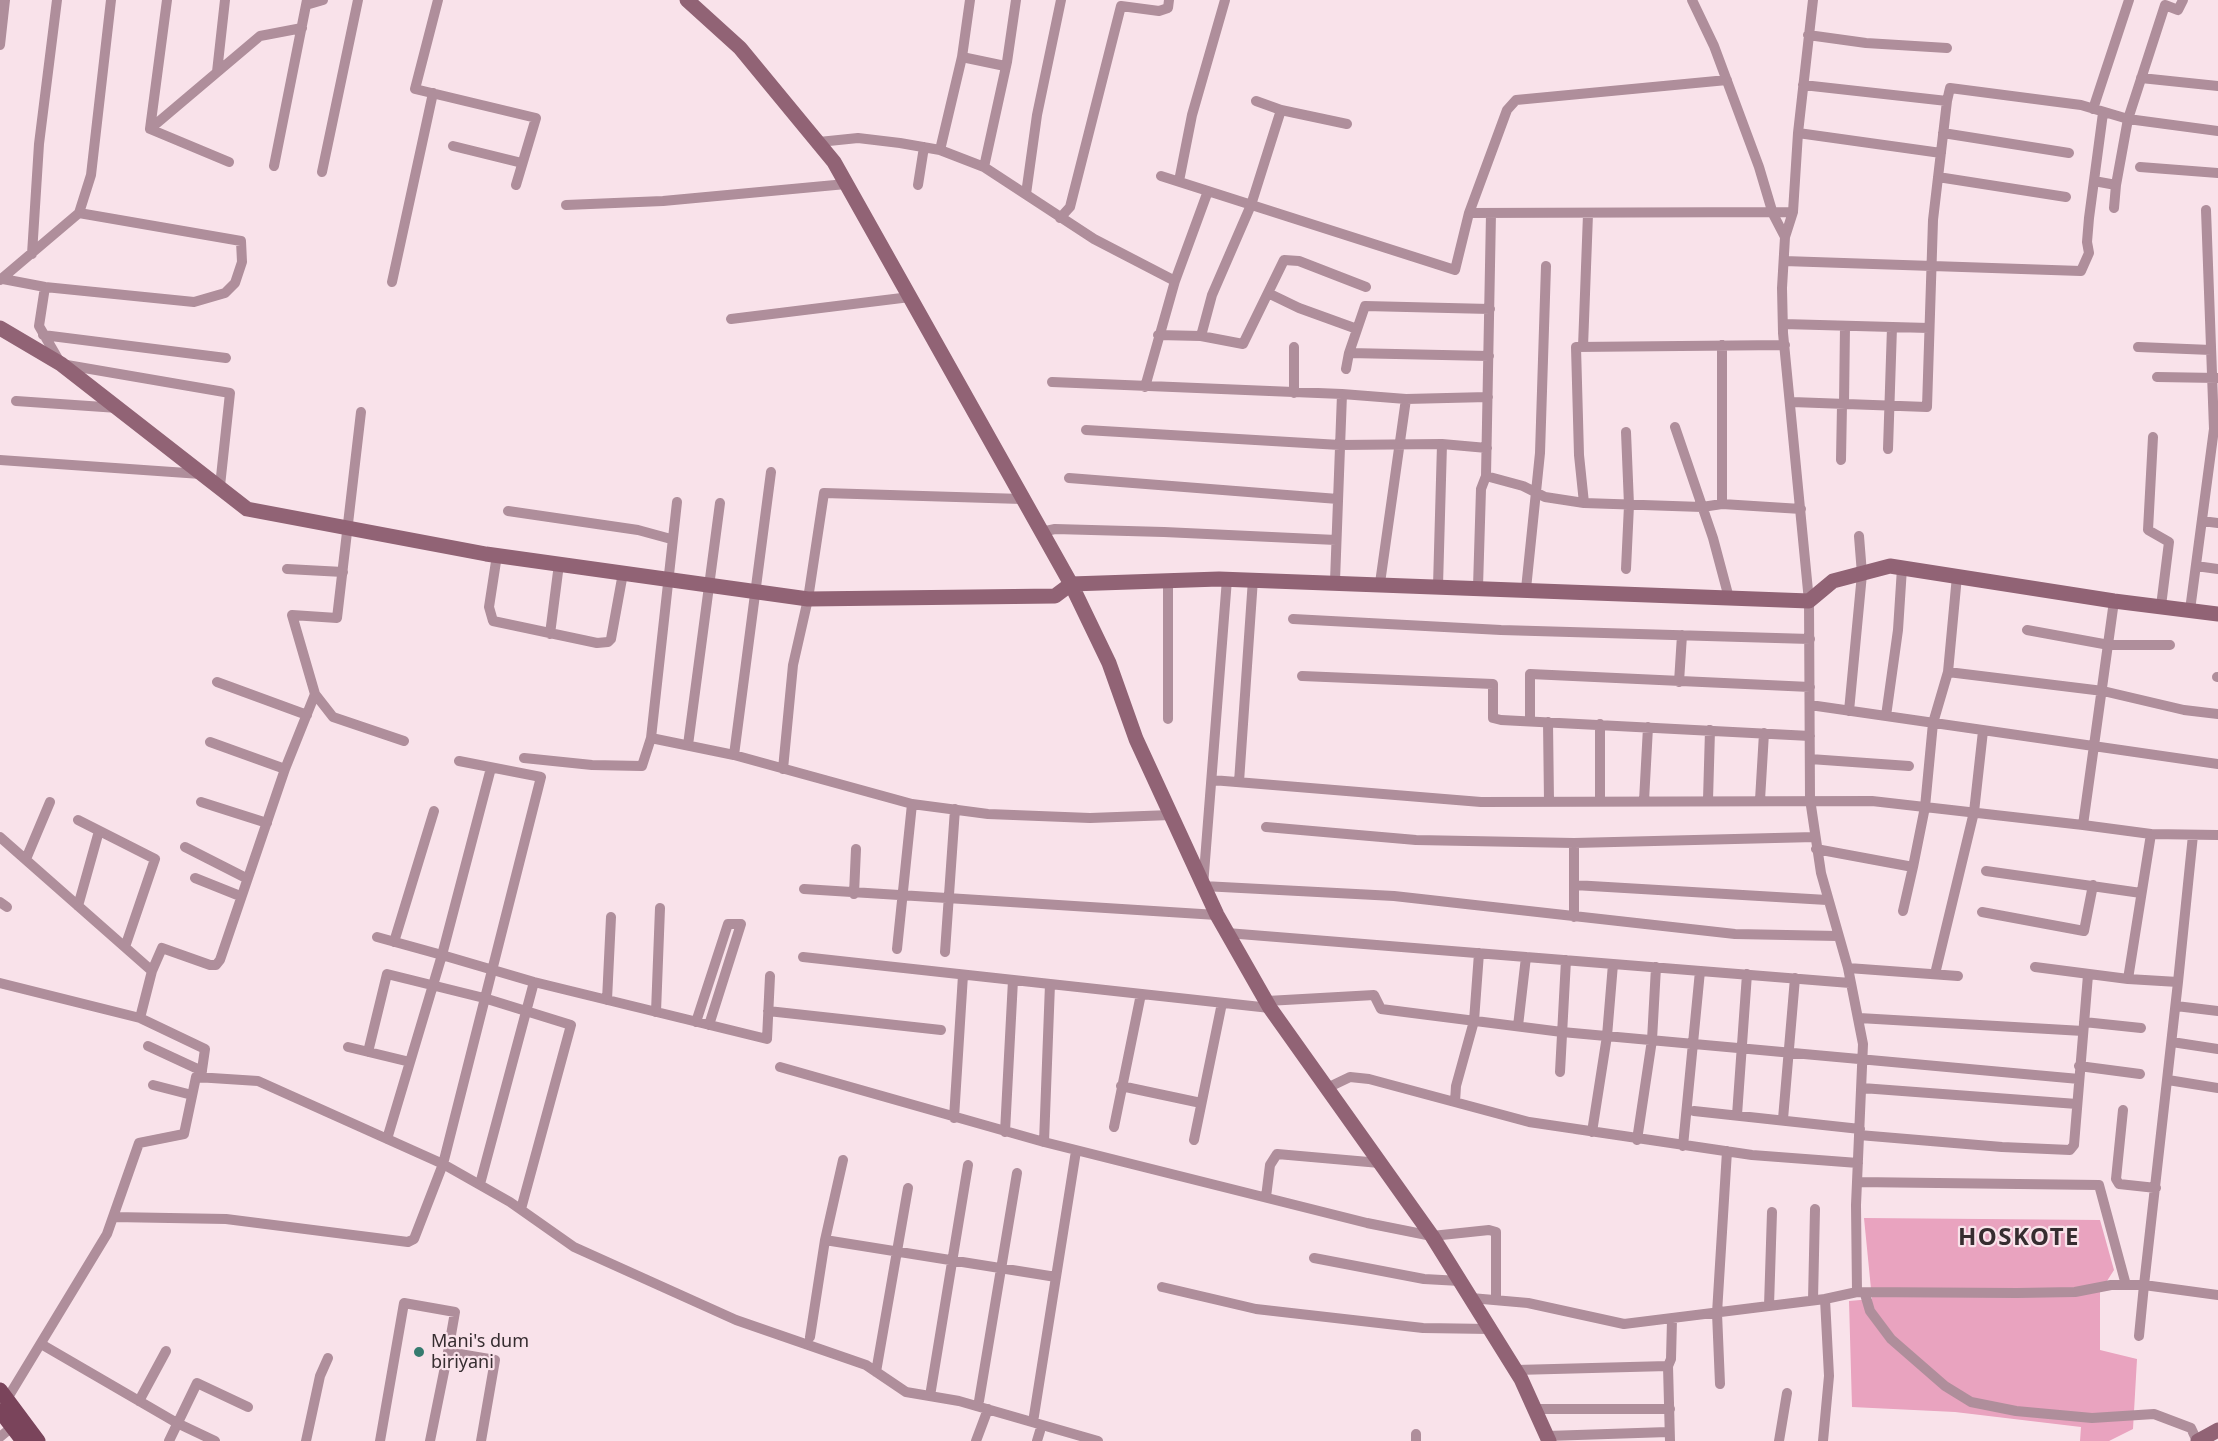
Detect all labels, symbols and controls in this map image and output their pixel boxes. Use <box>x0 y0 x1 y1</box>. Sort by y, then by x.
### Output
district label: HOSKOTE <box>1958 1224 2080 1252</box>
place label: Mani's dum biriyani <box>431 1331 529 1374</box>
marker: Mani's dum biriyani <box>412 1345 426 1359</box>

